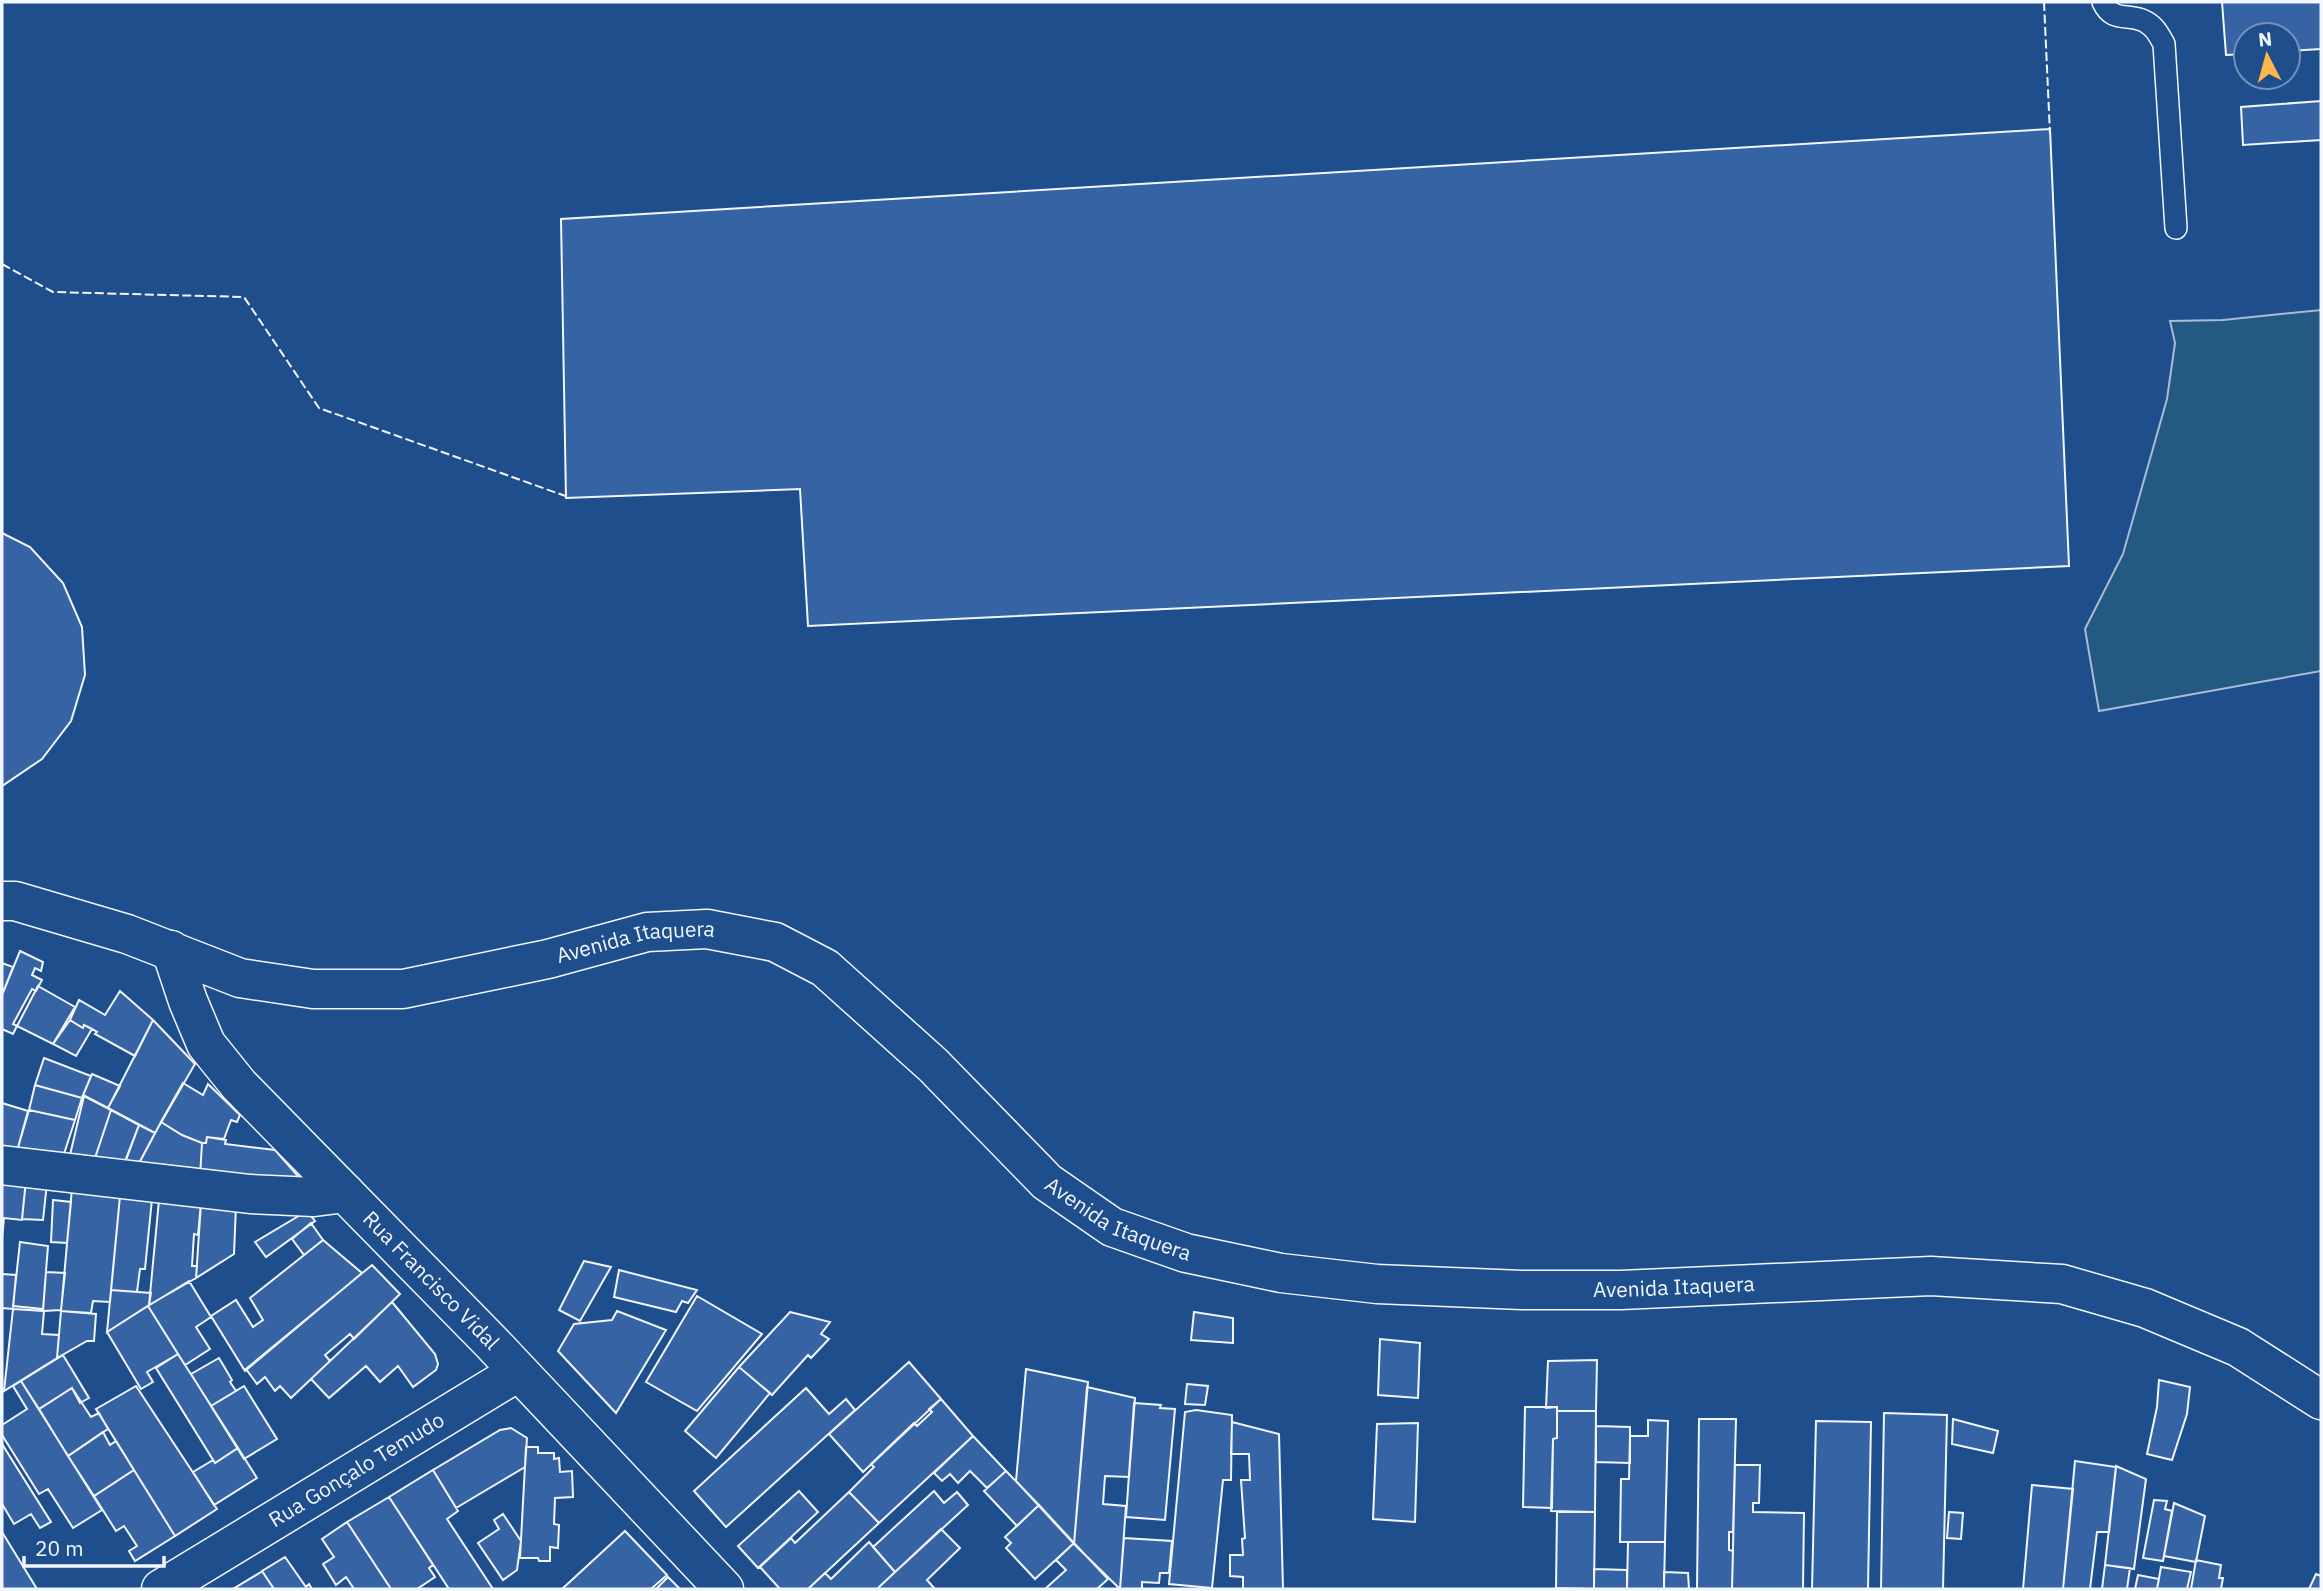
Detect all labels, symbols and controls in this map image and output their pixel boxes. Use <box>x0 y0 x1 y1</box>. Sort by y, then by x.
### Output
north arrow <box>2232 21 2302 91</box>
text: N <box>2257 26 2273 52</box>
street label: Avenida Itaquera <box>553 914 718 969</box>
street label: Avenida Itaquera <box>1040 1170 1195 1267</box>
street label: Rua Francisco Vidal <box>357 1204 506 1356</box>
street label: Avenida Itaquera <box>1593 1269 1755 1303</box>
street label: Rua Gonçalo Temudo <box>263 1405 449 1533</box>
scale bar <box>24 1524 164 1568</box>
text: 20 m <box>35 1534 84 1562</box>

